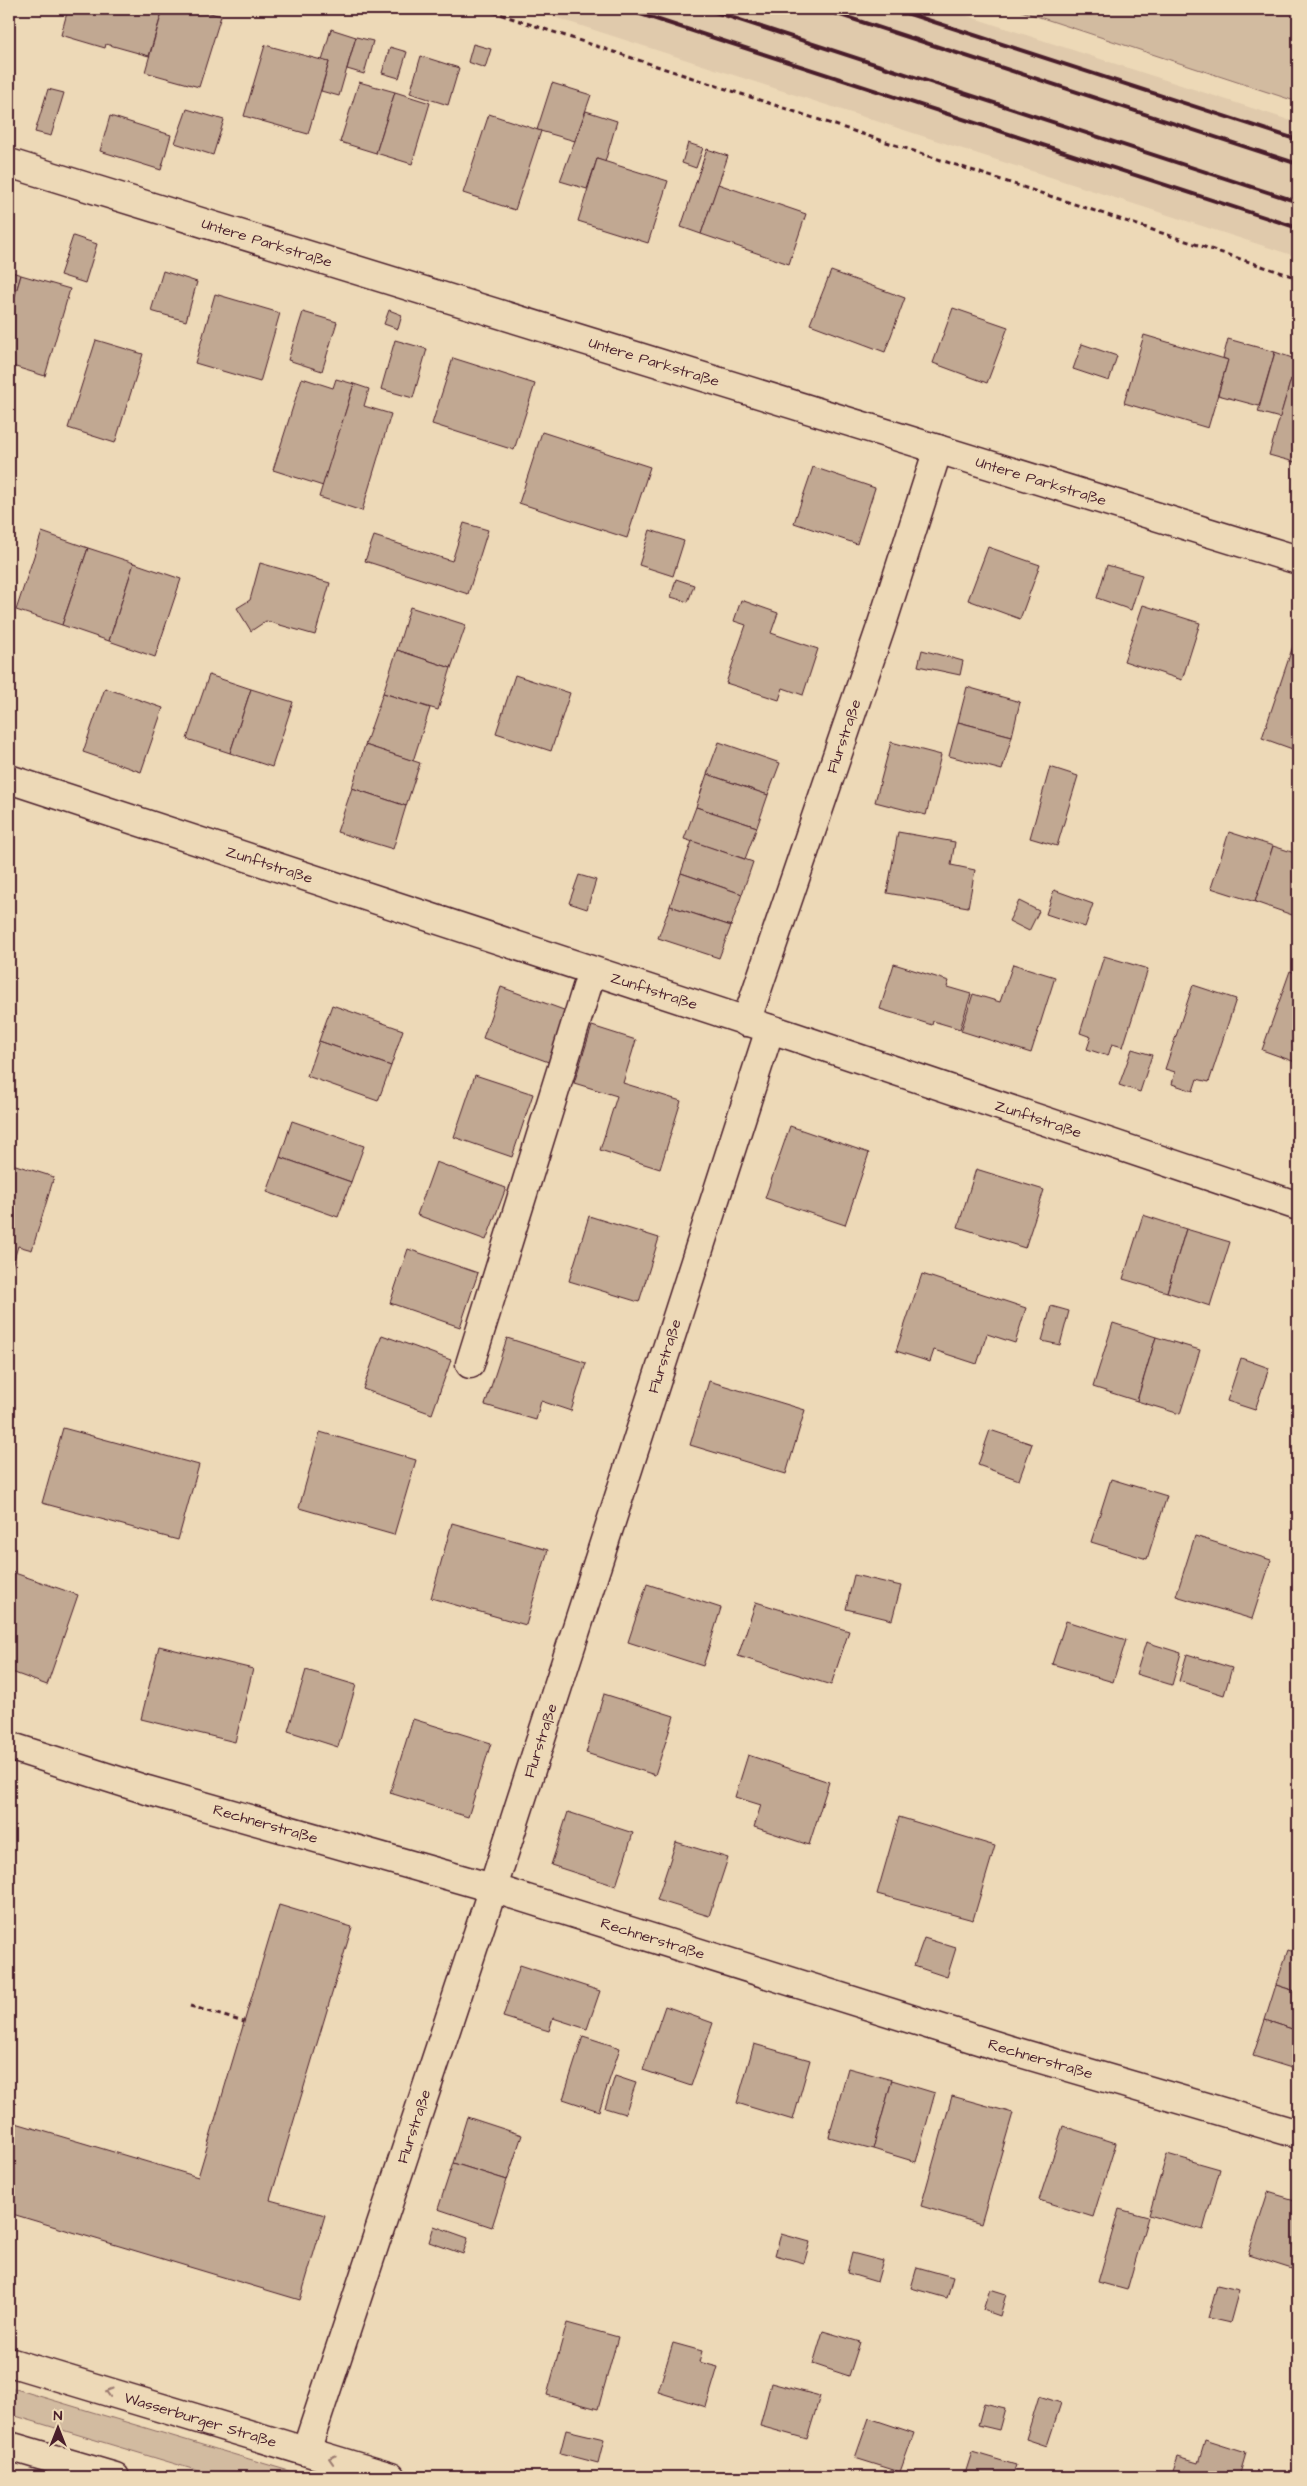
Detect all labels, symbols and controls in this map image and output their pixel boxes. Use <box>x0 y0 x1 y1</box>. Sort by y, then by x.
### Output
street label: Untere Parkstraße <box>199 212 335 272</box>
street label: Untere Parkstraße <box>586 332 722 392</box>
street label: Untere Parkstraße <box>973 451 1109 511</box>
street label: Flurstraße <box>821 696 866 776</box>
street label: Zunftstraße <box>223 840 315 888</box>
street label: Zunftstraße <box>608 967 700 1015</box>
street label: Zunftstraße <box>992 1094 1084 1143</box>
street label: Flurstraße <box>643 1316 686 1396</box>
street label: Flurstraße <box>519 1701 562 1781</box>
street label: Rechnerstraße <box>211 1799 320 1849</box>
street label: Rechnerstraße <box>598 1912 708 1964</box>
street label: Rechnerstraße <box>986 2033 1095 2084</box>
street label: Flurstraße <box>392 2087 436 2166</box>
street label: Wasserburger Straße <box>122 2387 279 2453</box>
one-way arrow <box>105 2388 113 2398</box>
north arrow <box>32 2404 82 2454</box>
text: N <box>54 2406 63 2426</box>
one-way arrow <box>328 2455 336 2465</box>

